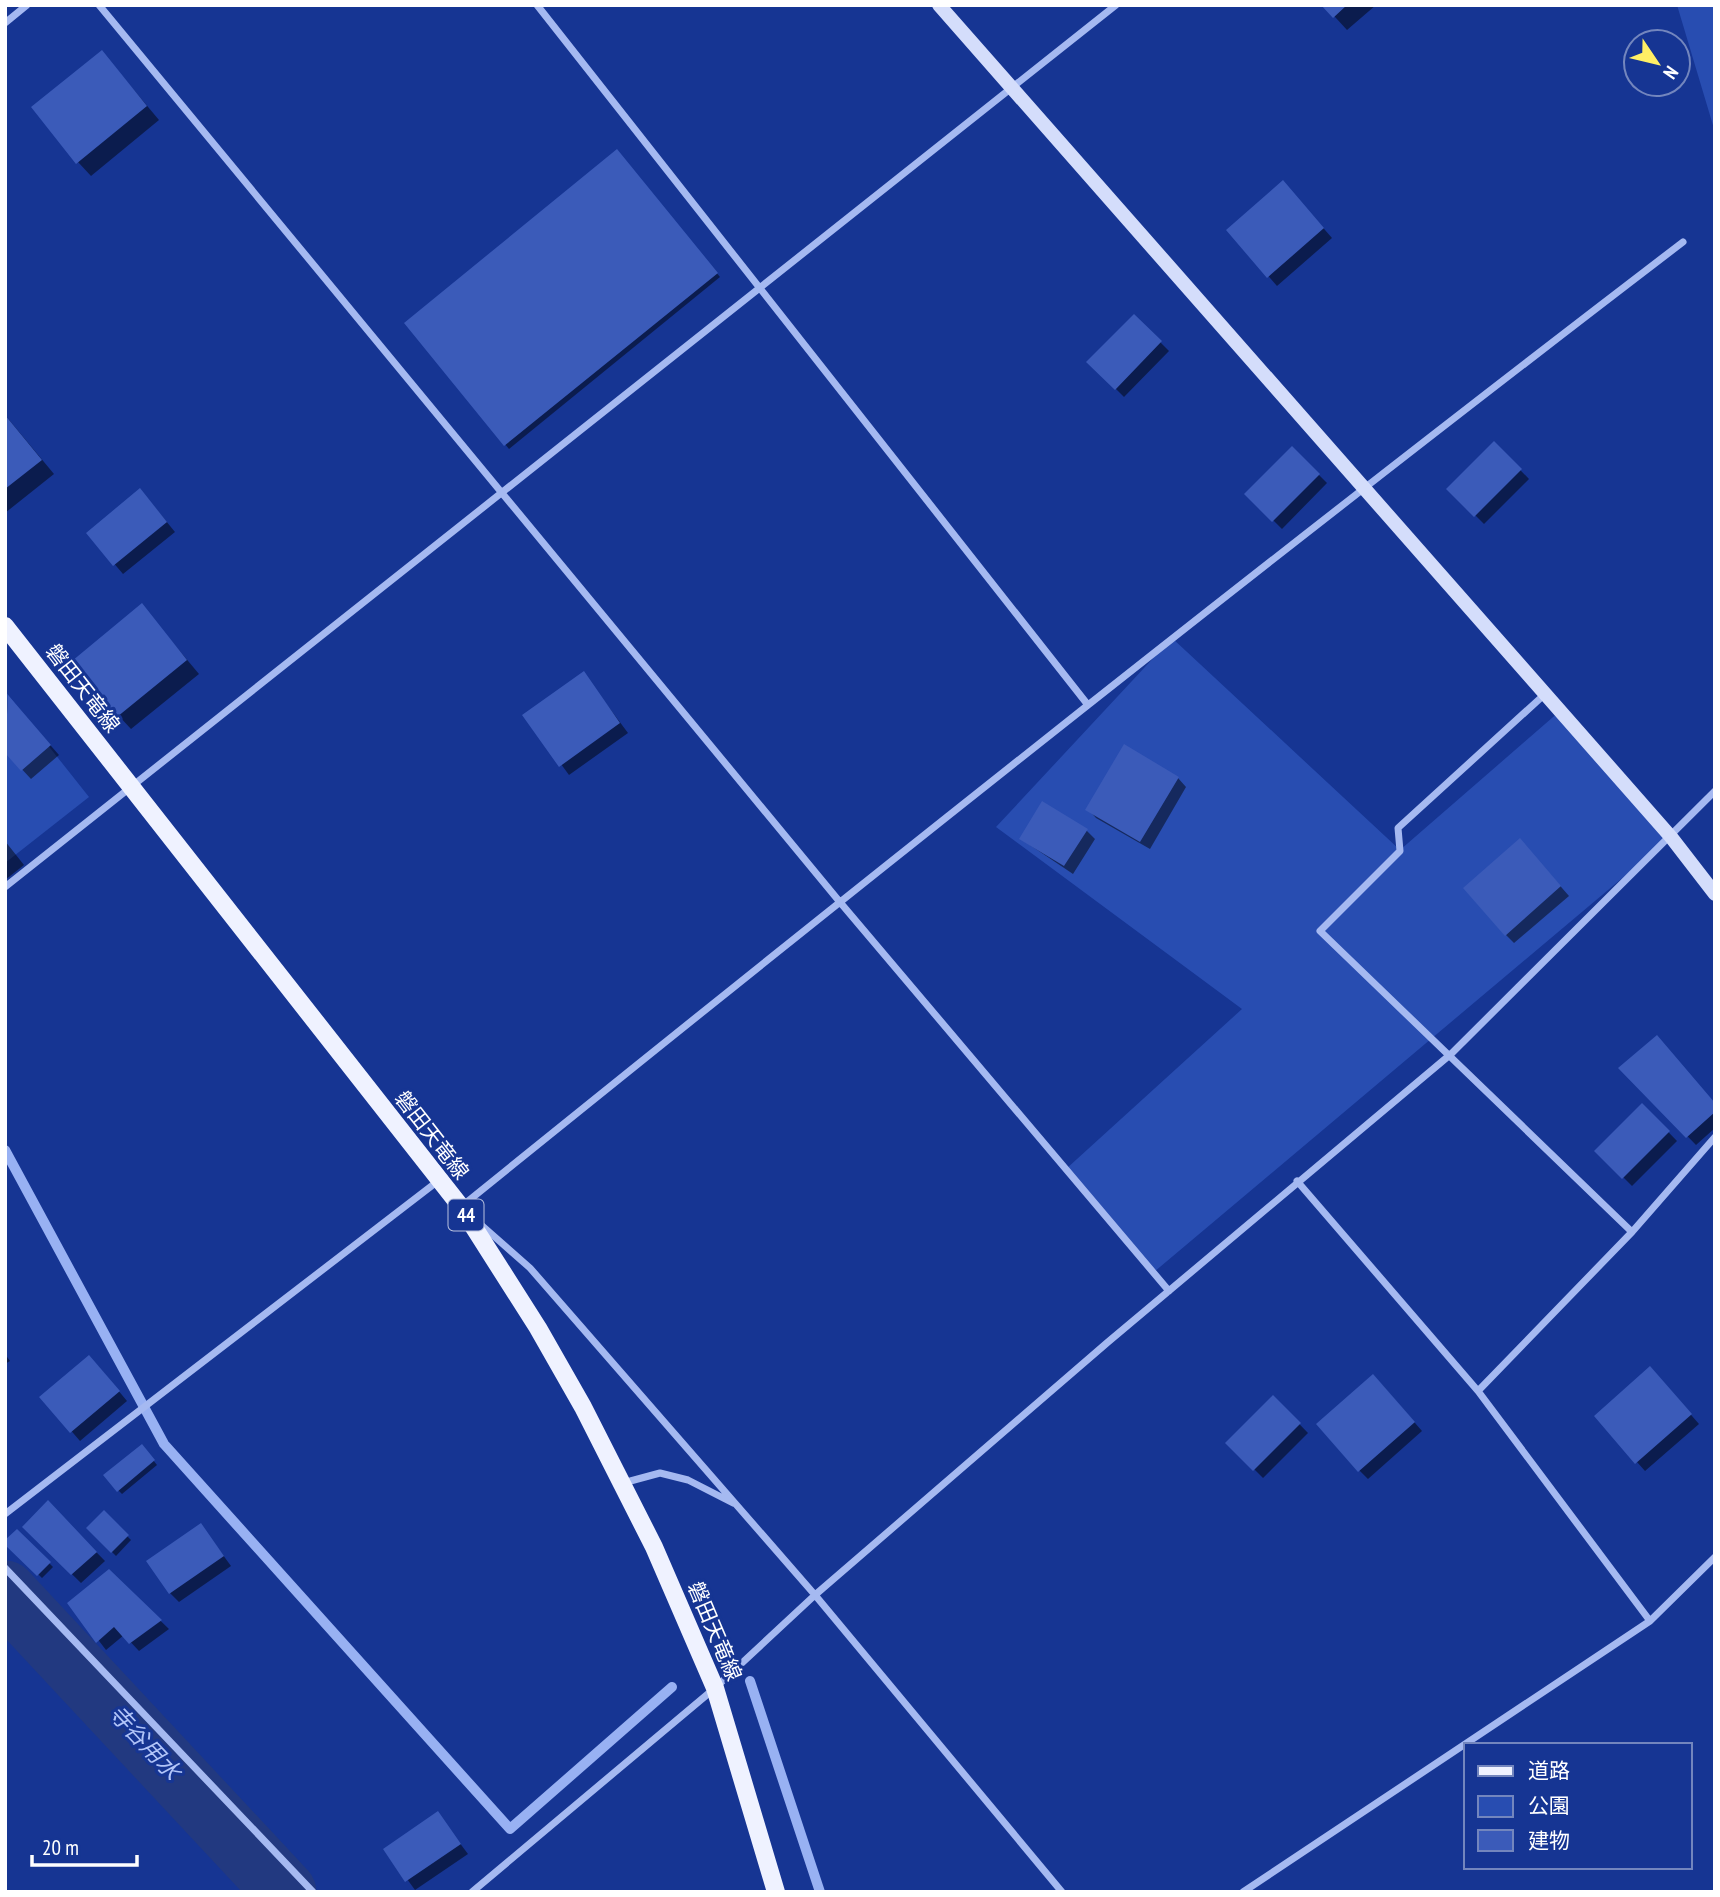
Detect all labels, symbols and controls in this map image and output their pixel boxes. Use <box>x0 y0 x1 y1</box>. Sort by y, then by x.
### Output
north arrow <box>1622 28 1692 98</box>
text: N <box>1658 62 1684 84</box>
street label: 磐田天竜線 <box>40 638 126 738</box>
street label: 磐田天竜線 <box>389 1085 475 1185</box>
road number: 44 <box>448 1200 484 1231</box>
street label: 磐田天竜線 <box>682 1577 748 1685</box>
water label: 寺谷用水 <box>103 1698 189 1788</box>
legend <box>1464 1743 1692 1869</box>
text: 道路 <box>1528 1757 1570 1784</box>
text: 公園 <box>1528 1792 1570 1819</box>
scale bar <box>32 1824 136 1868</box>
text: 建物 <box>1528 1827 1570 1854</box>
text: 20 m <box>42 1834 79 1861</box>

